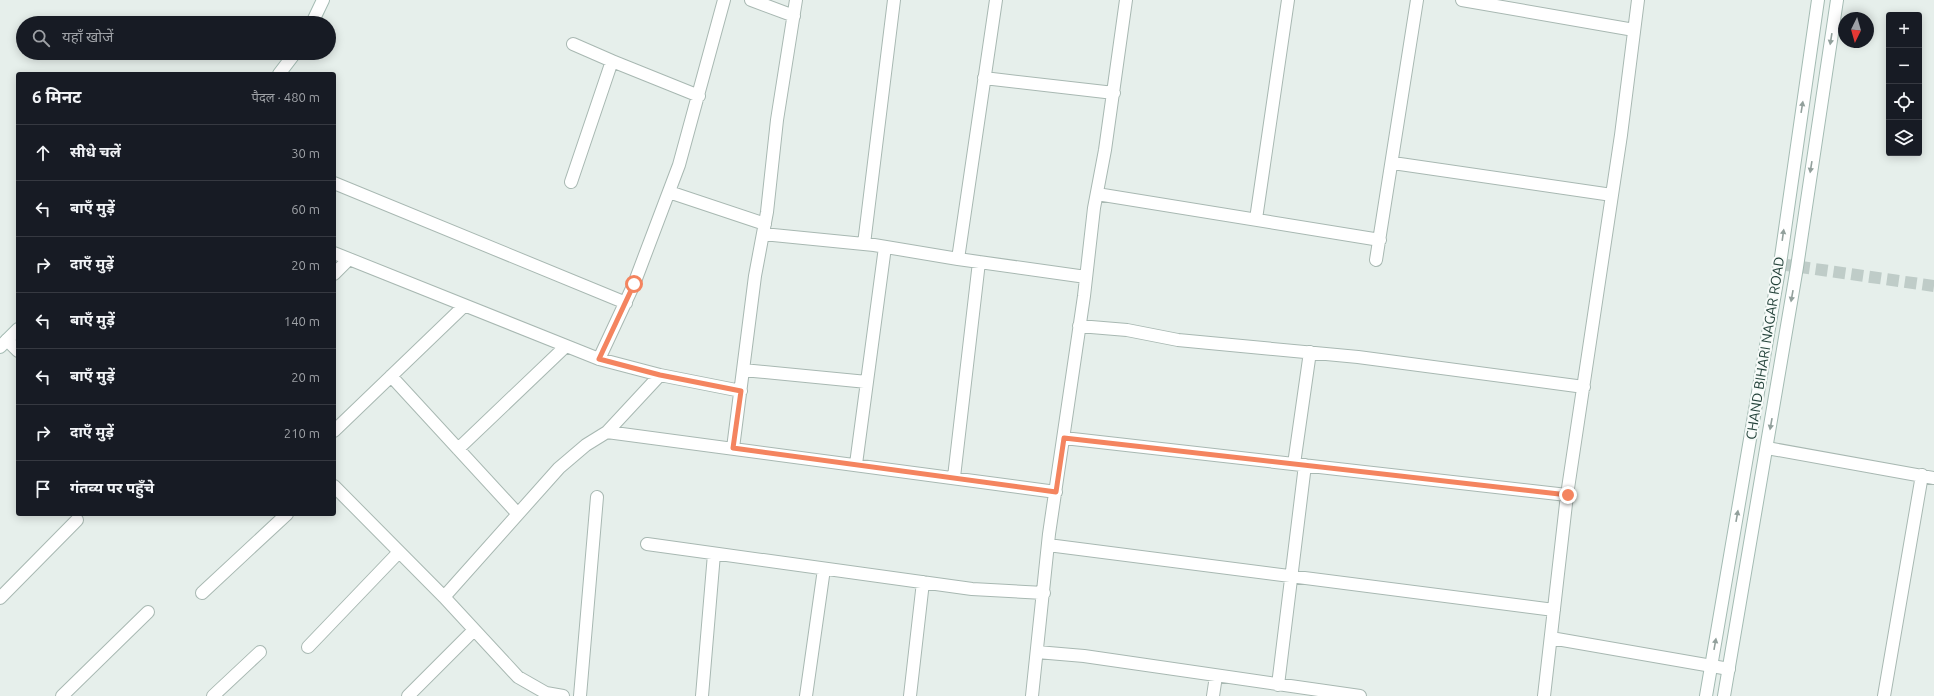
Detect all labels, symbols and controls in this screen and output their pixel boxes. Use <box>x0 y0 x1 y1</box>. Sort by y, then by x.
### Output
north arrow <box>1838 12 1874 48</box>
map controls <box>1886 12 1922 156</box>
button: + <box>1886 12 1922 48</box>
search box <box>16 16 336 60</box>
icon: search <box>30 27 52 49</box>
text: यहाँ खोजें <box>62 28 113 45</box>
one-way arrow <box>1828 32 1834 45</box>
button: − <box>1886 48 1922 84</box>
button: locate <box>1886 84 1922 120</box>
text: 6 मिनट <box>32 87 81 106</box>
text: पैदल · 480 m <box>252 90 320 104</box>
one-way arrow <box>1799 101 1805 113</box>
button: layers <box>1886 120 1922 156</box>
icon: ahead <box>32 142 54 164</box>
text: सीधे चलें <box>70 143 121 160</box>
text: 30 m <box>291 146 320 160</box>
one-way arrow <box>1808 161 1814 173</box>
icon: left <box>32 198 54 220</box>
text: बाएँ मुड़ें <box>70 199 115 216</box>
text: 60 m <box>291 202 320 216</box>
one-way arrow <box>1780 229 1786 242</box>
icon: right <box>32 254 54 276</box>
text: दाएँ मुड़ें <box>70 255 114 272</box>
street label: CHAND BIHARI NAGAR ROAD <box>1743 255 1787 441</box>
text: 20 m <box>291 258 320 272</box>
route start <box>625 275 643 293</box>
one-way arrow <box>1789 290 1795 302</box>
icon: left <box>32 310 54 332</box>
text: बाएँ मुड़ें <box>70 311 115 328</box>
text: 140 m <box>284 314 320 328</box>
icon: left <box>32 366 54 388</box>
text: बाएँ मुड़ें <box>70 367 115 384</box>
text: 20 m <box>291 370 320 384</box>
one-way arrow <box>1767 418 1773 430</box>
icon: right <box>32 422 54 444</box>
text: दाएँ मुड़ें <box>70 423 114 440</box>
text: 210 m <box>284 426 320 440</box>
icon: arrive <box>32 478 54 500</box>
text: गंतव्य पर पहुँचे <box>70 479 154 496</box>
route end <box>1559 486 1577 504</box>
one-way arrow <box>1734 510 1740 522</box>
one-way arrow <box>1712 638 1718 650</box>

